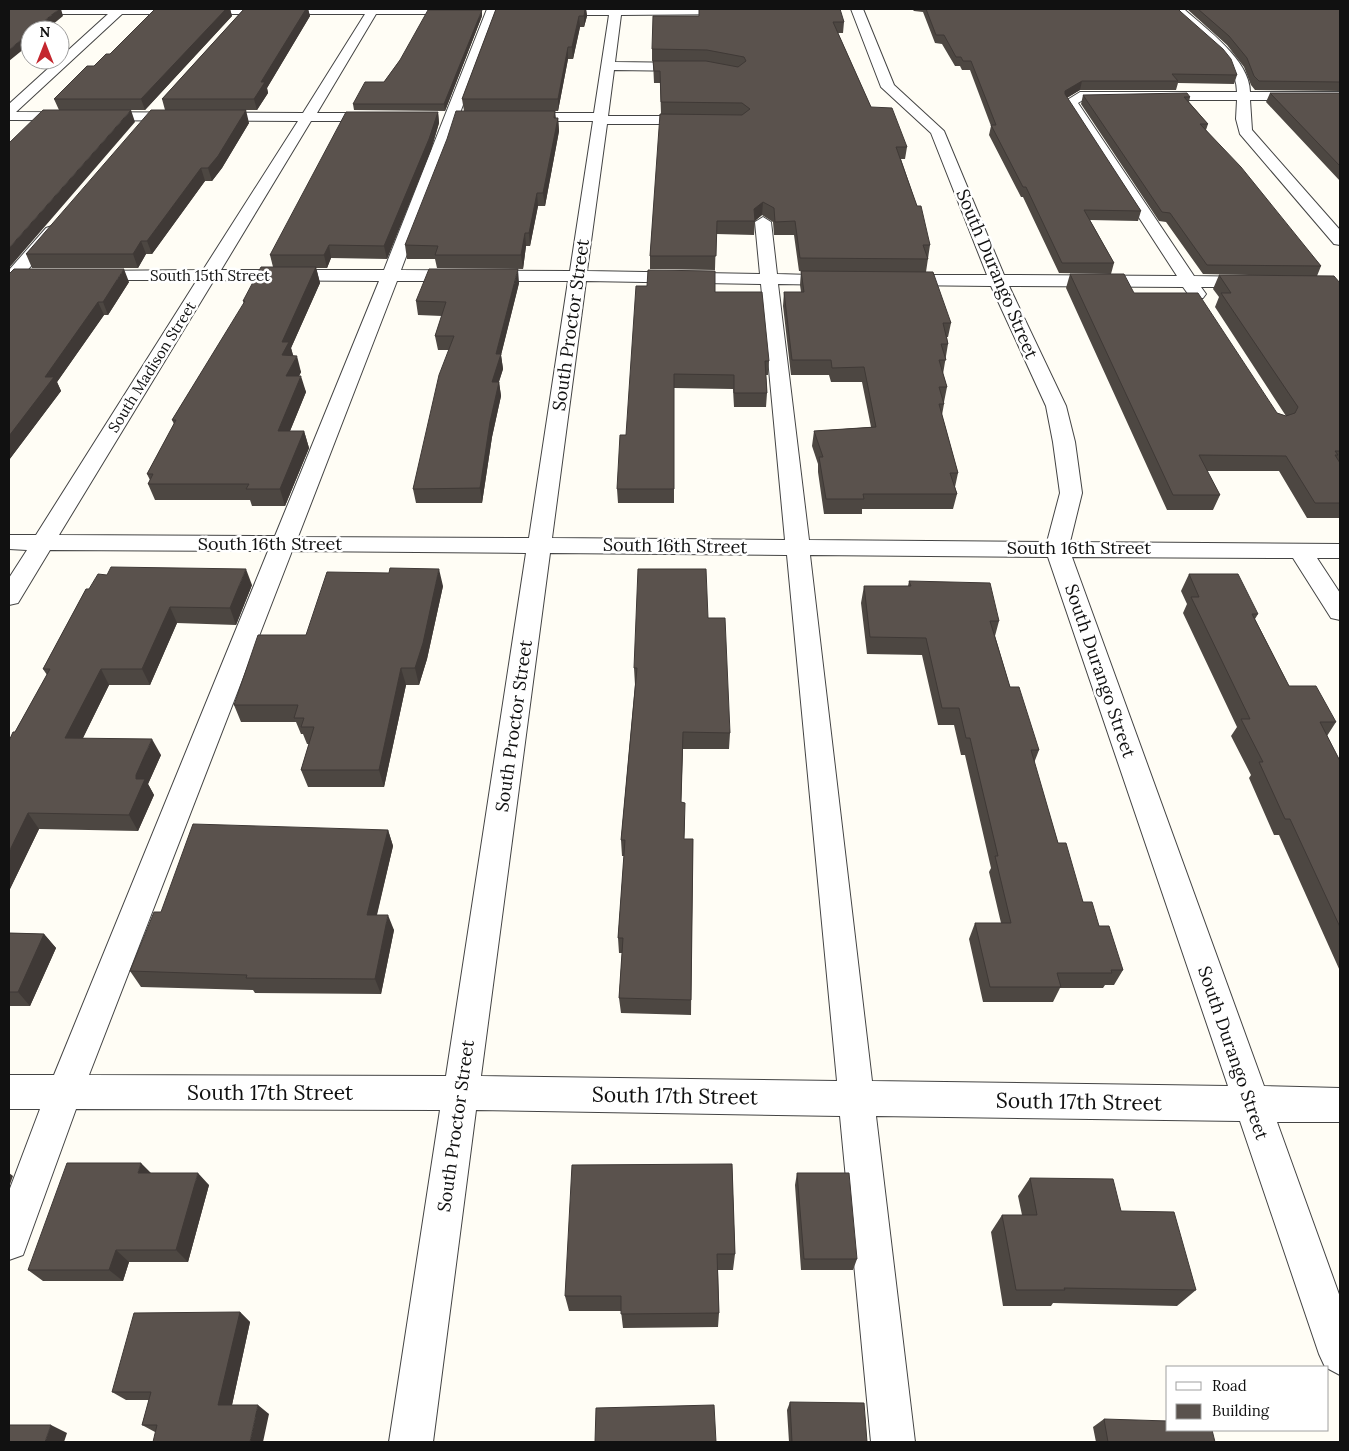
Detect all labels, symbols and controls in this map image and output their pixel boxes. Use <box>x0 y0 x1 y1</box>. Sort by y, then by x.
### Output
north arrow <box>20 20 70 70</box>
text: N <box>40 23 51 41</box>
street label: South Durango Street <box>951 185 1044 362</box>
street label: South Proctor Street <box>547 237 594 412</box>
street label: South 15th Street <box>150 266 270 285</box>
street label: South Madison Street <box>104 298 200 436</box>
street label: South 16th Street <box>198 532 342 555</box>
street label: South 16th Street <box>603 533 747 558</box>
street label: South 16th Street <box>1007 536 1151 559</box>
street label: South Durango Street <box>1060 581 1141 761</box>
street label: South Proctor Street <box>490 638 537 813</box>
street label: South Durango Street <box>1193 963 1274 1143</box>
street label: South Proctor Street <box>432 1038 479 1213</box>
street label: South 17th Street <box>187 1079 354 1106</box>
street label: South 17th Street <box>592 1081 759 1110</box>
street label: South 17th Street <box>996 1087 1163 1116</box>
legend <box>1166 1366 1329 1431</box>
text: Road <box>1212 1376 1247 1395</box>
text: Building <box>1212 1401 1270 1420</box>

